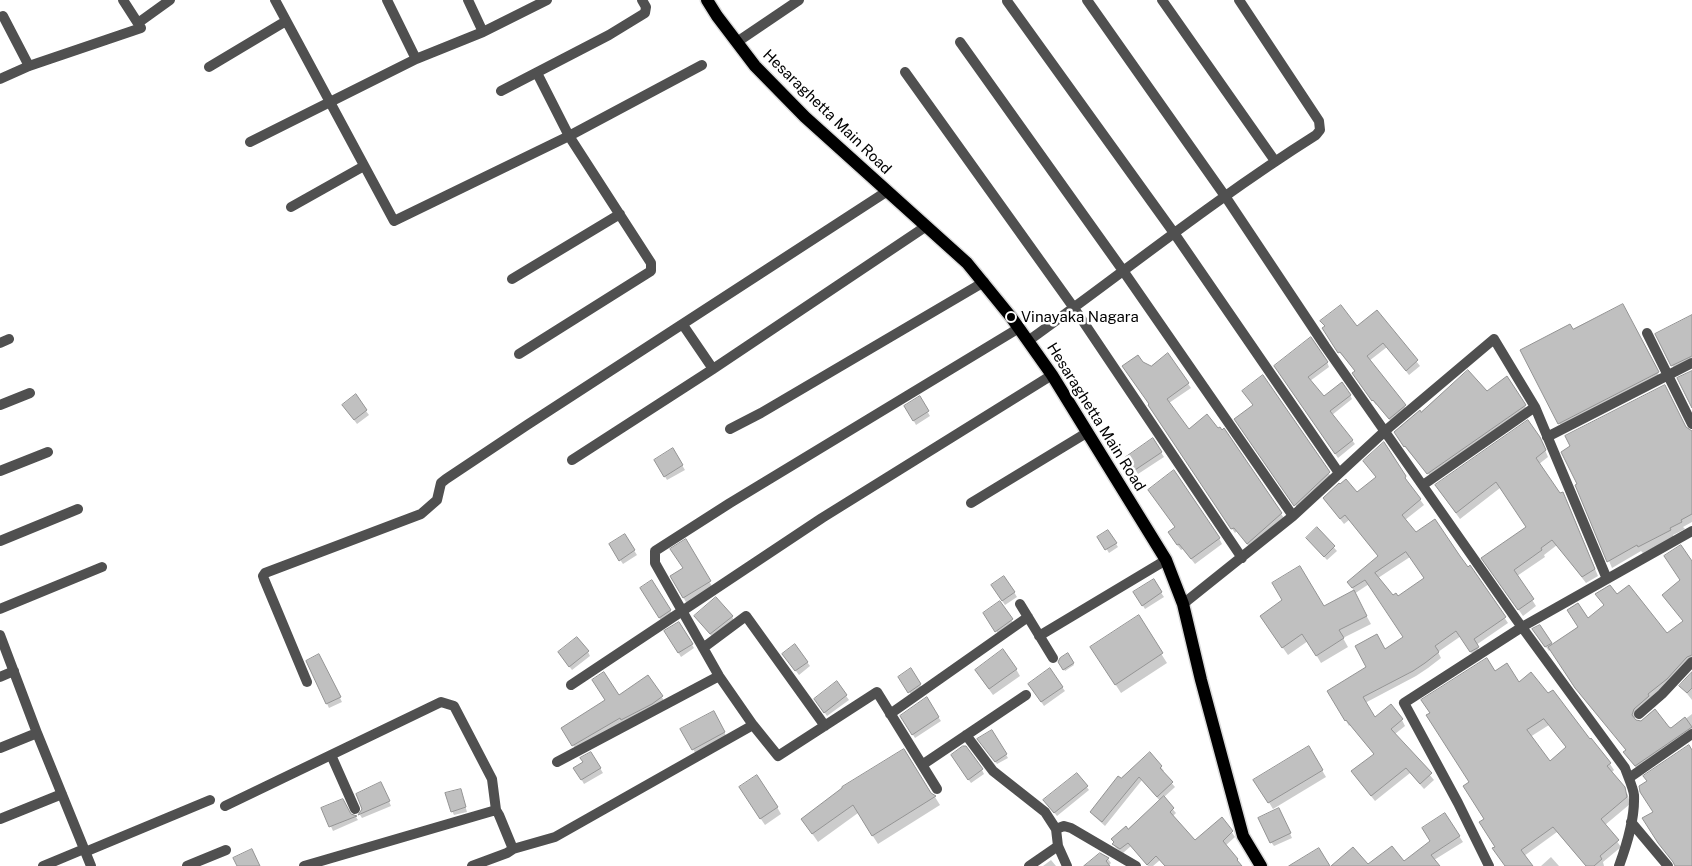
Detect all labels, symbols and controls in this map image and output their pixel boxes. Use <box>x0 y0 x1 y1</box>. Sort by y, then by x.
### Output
street label: Hesaraghetta Main Road <box>759 46 895 178</box>
place label: Vinayaka Nagara <box>1021 308 1139 326</box>
marker: Vinayaka Nagara <box>1005 311 1017 323</box>
street label: Hesaraghetta Main Road <box>1043 339 1149 495</box>

